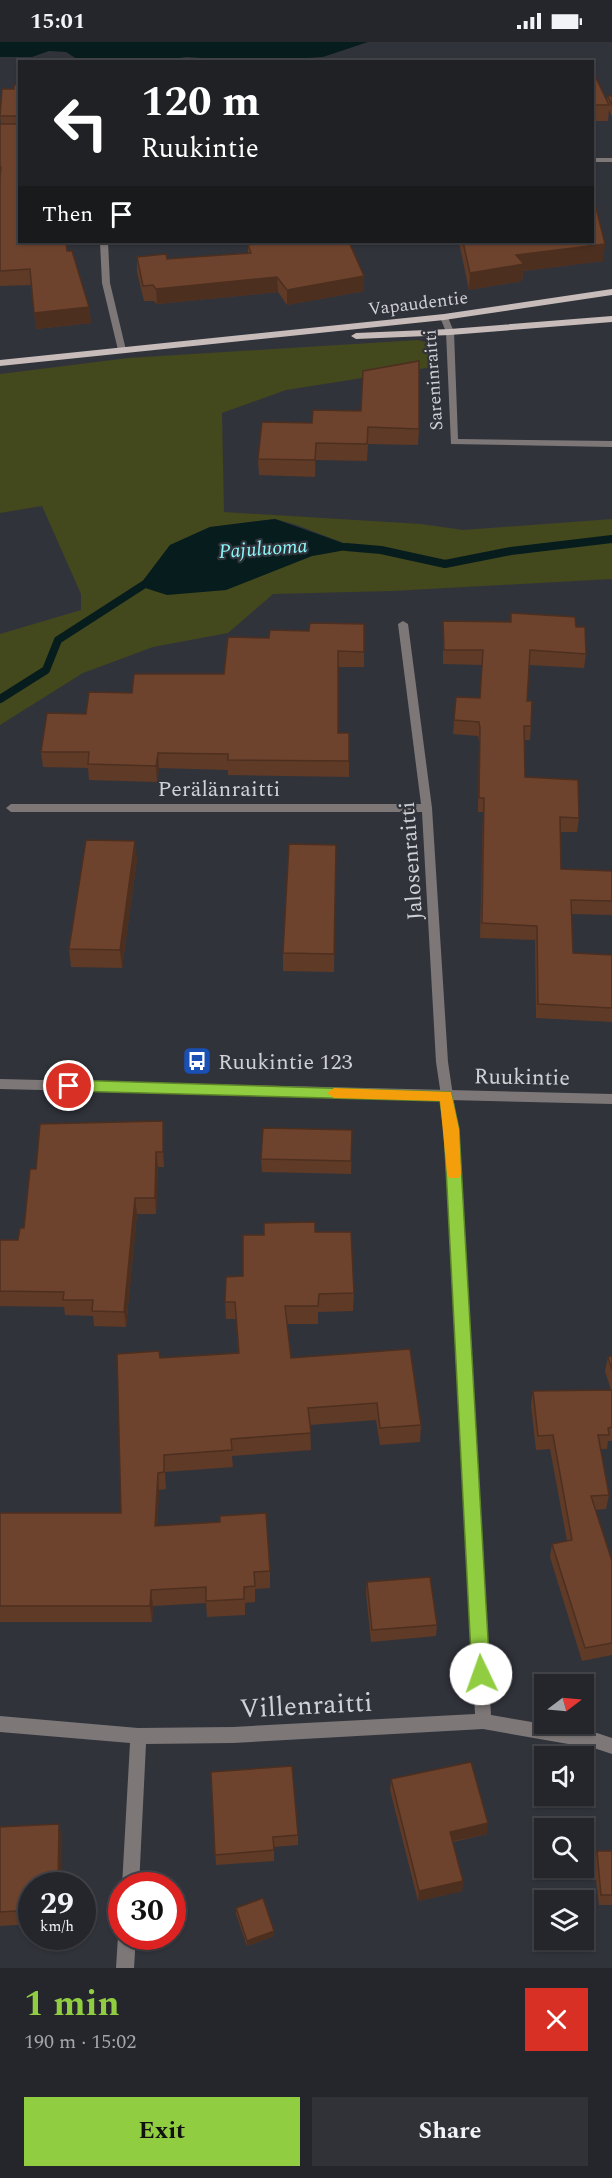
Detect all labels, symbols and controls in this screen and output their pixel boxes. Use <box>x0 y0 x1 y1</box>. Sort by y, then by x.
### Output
text: 15:01 <box>30 5 85 38</box>
text: 120 m <box>141 71 260 134</box>
icon: left <box>42 84 120 162</box>
text: Ruukintie <box>141 128 259 170</box>
text: Then <box>42 198 93 231</box>
icon: arrive <box>105 198 138 231</box>
street label: Vapaudentie <box>367 284 470 323</box>
street label: Sareninraitti <box>417 329 450 431</box>
water label: Pajuluoma <box>218 531 309 567</box>
street label: Perälänraitti <box>158 773 280 806</box>
street label: Jalosenraitti <box>391 800 432 921</box>
bus stop icon: Ruukintie 123 <box>181 1045 213 1077</box>
place label: Ruukintie 123 <box>218 1046 353 1079</box>
pin <box>43 1060 94 1111</box>
street label: Ruukintie <box>474 1060 570 1095</box>
icon: arrive <box>52 1069 85 1102</box>
position arrow <box>449 1642 513 1706</box>
north arrow <box>534 1674 594 1734</box>
map controls <box>534 1674 594 1950</box>
street label: Villenraitti <box>238 1682 374 1730</box>
button: sound <box>534 1746 594 1806</box>
button: search <box>534 1818 594 1878</box>
speed limit sign: 30 <box>108 1872 186 1950</box>
text: 29 <box>40 1881 74 1927</box>
button: layers <box>534 1890 594 1950</box>
text: km/h <box>40 1915 74 1938</box>
text: 1 min <box>24 1977 120 2032</box>
button: close <box>525 1988 588 2051</box>
text: 190 m · 15:02 <box>24 2027 136 2057</box>
button: Exit <box>24 2097 300 2166</box>
button: Share <box>312 2097 588 2166</box>

